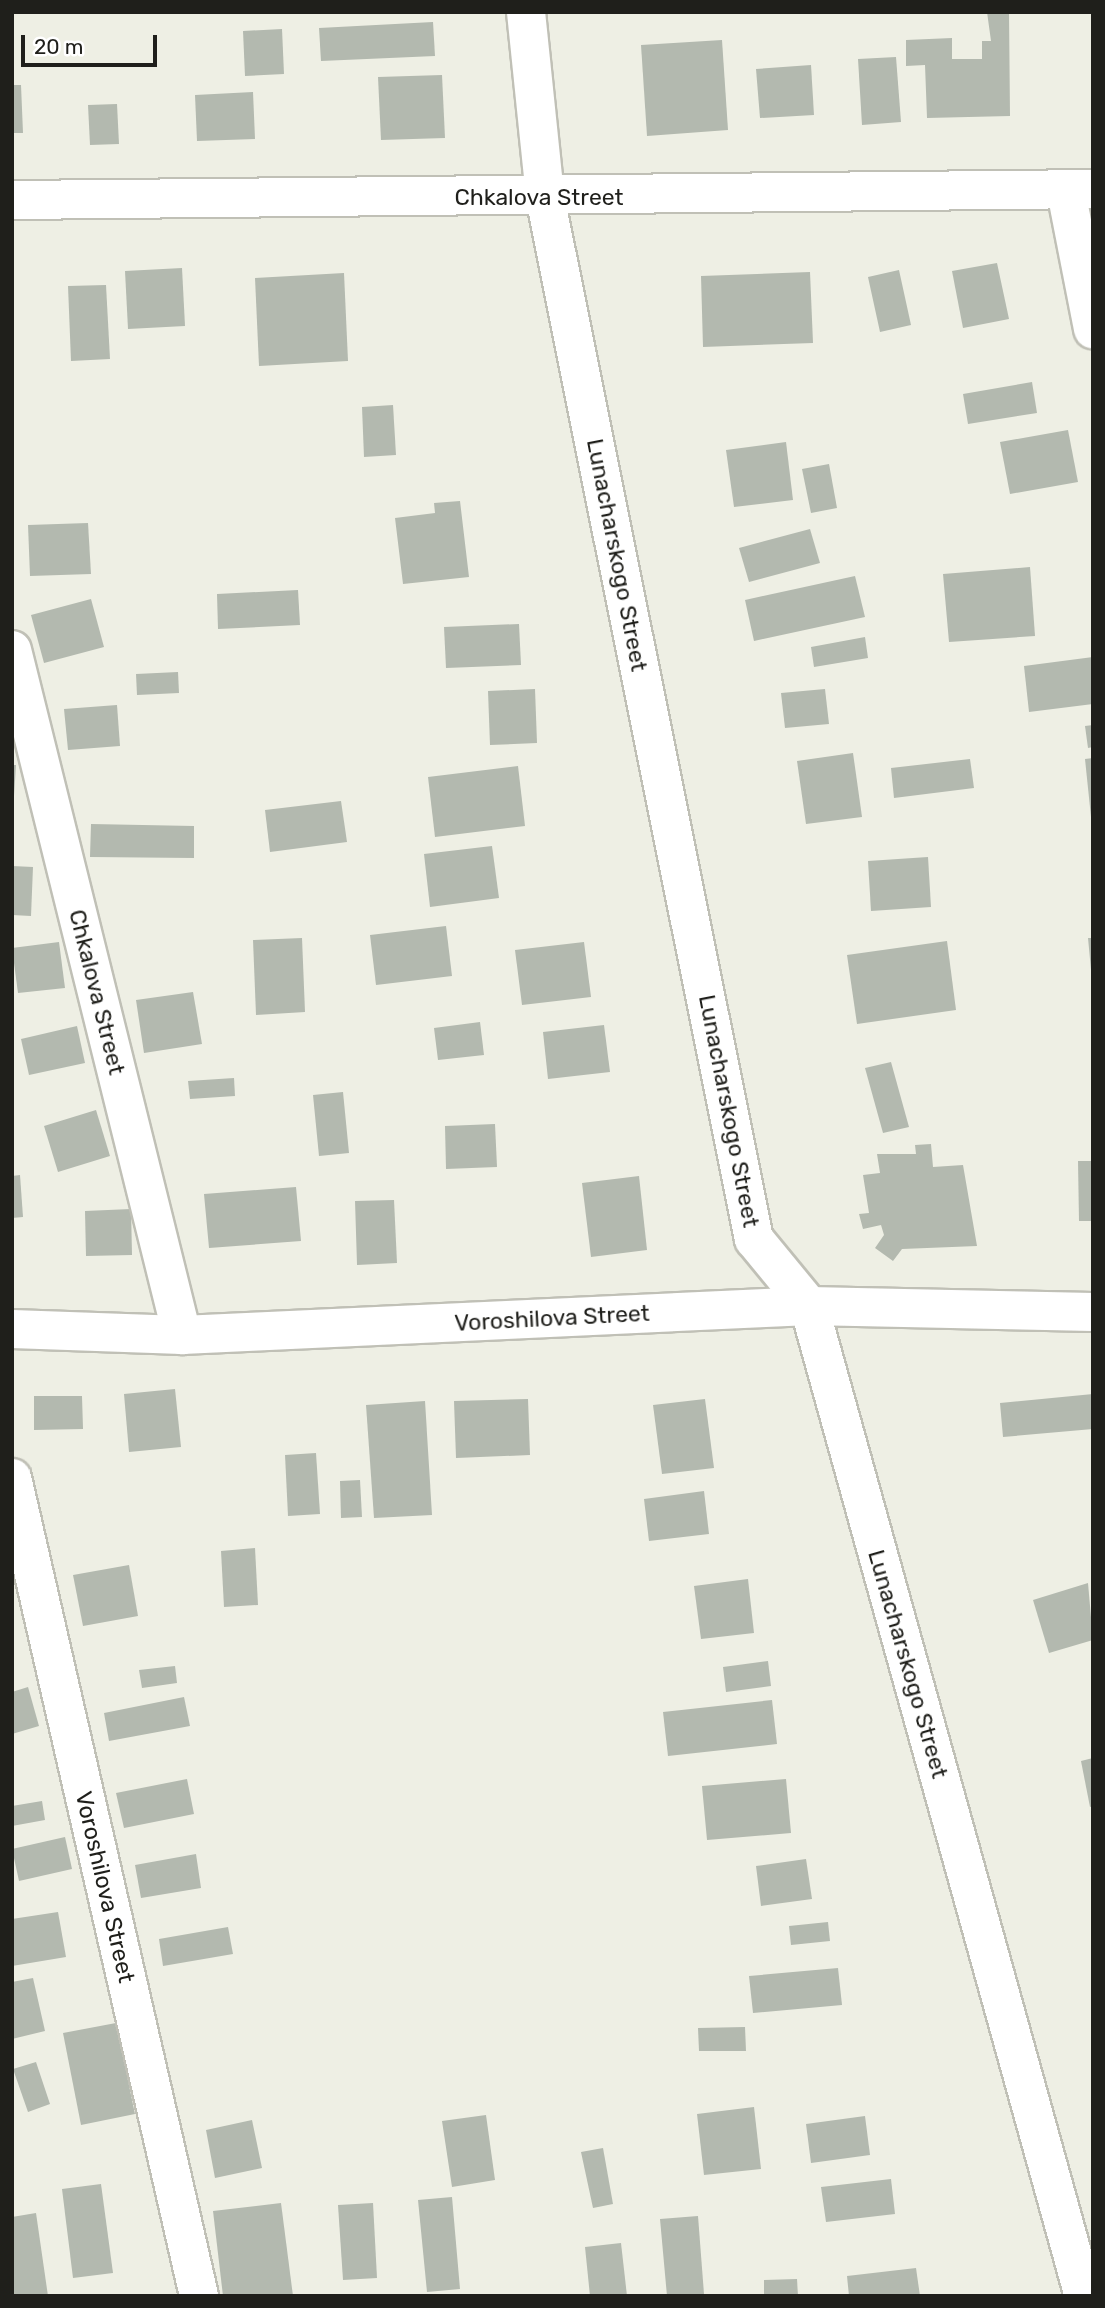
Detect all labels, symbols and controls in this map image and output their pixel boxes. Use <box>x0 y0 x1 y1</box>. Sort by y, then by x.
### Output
scale bar <box>24 21 161 65</box>
text: 20 m <box>34 34 83 59</box>
street label: Chkalova Street <box>454 183 624 211</box>
street label: Lunacharskogo Street <box>581 436 653 674</box>
street label: Chkalova Street <box>63 907 131 1077</box>
street label: Lunacharskogo Street <box>693 992 765 1230</box>
street label: Voroshilova Street <box>454 1299 650 1337</box>
street label: Lunacharskogo Street <box>862 1547 954 1781</box>
street label: Voroshilova Street <box>70 1789 140 1985</box>

